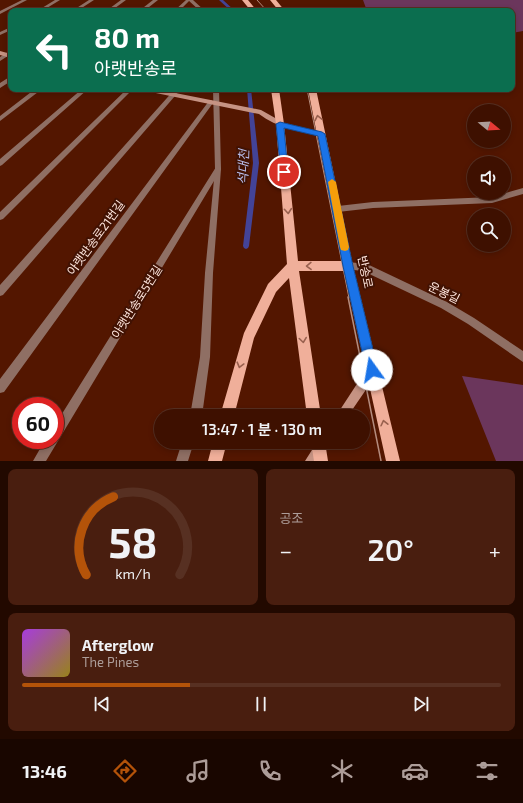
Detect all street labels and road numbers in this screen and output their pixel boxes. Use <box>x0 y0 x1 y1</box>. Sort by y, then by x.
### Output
street label: 아랫반송로21번길 <box>63 197 127 277</box>
street label: 반송로 <box>356 254 376 289</box>
street label: 아랫반송로5번길 <box>108 262 164 341</box>
street label: 운봉길 <box>426 279 462 306</box>

